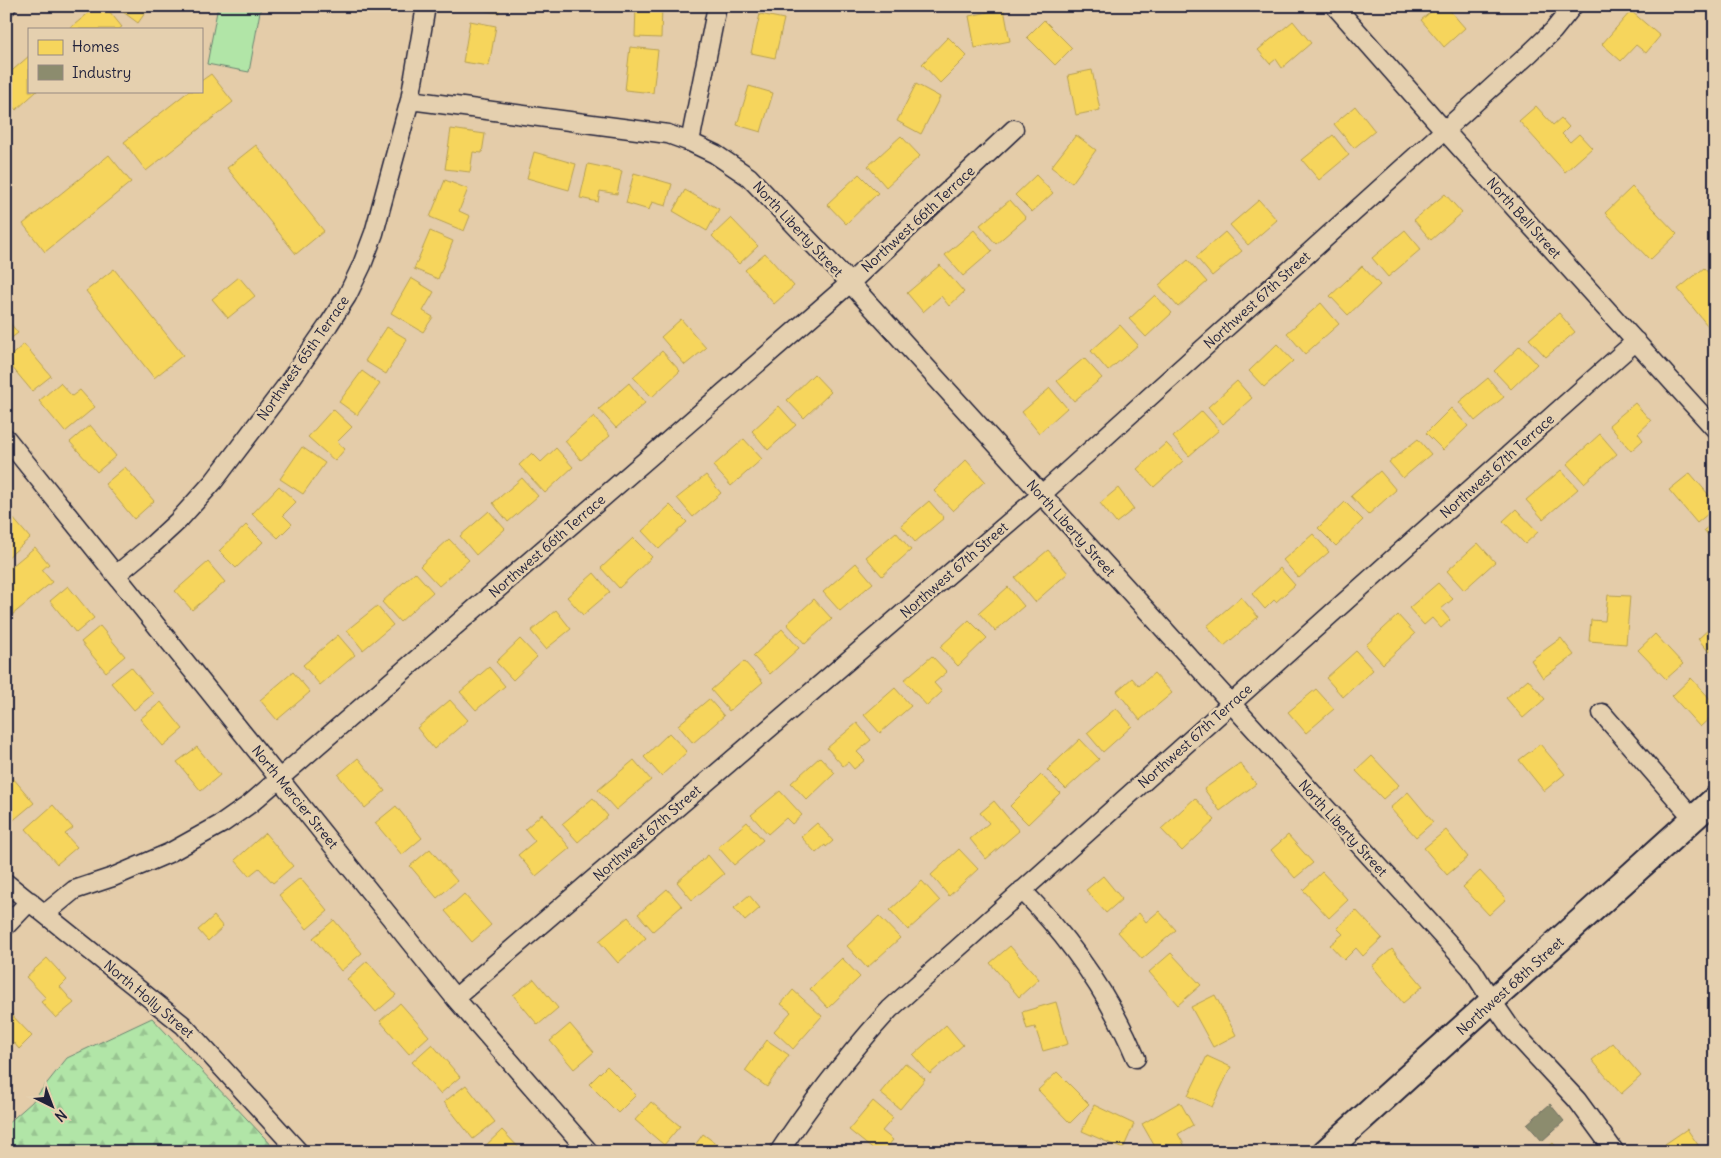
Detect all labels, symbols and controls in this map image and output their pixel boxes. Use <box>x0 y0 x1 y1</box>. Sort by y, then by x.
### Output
legend <box>28 28 202 92</box>
text: Homes <box>72 37 119 56</box>
text: Industry <box>72 63 131 82</box>
street label: Northwest 66th Terrace <box>858 162 978 276</box>
street label: North Bell Street <box>1483 174 1565 262</box>
street label: North Liberty Street <box>749 177 847 281</box>
street label: Northwest 67th Street <box>1200 247 1314 353</box>
street label: Northwest 65th Terrace <box>253 292 353 424</box>
street label: Northwest 67th Terrace <box>1436 410 1558 522</box>
street label: North Liberty Street <box>1023 476 1119 580</box>
street label: Northwest 66th Terrace <box>485 490 609 602</box>
street label: Northwest 67th Street <box>896 518 1012 622</box>
street label: Northwest 67th Terrace <box>1134 680 1256 792</box>
street label: North Mercier Street <box>248 742 342 853</box>
street label: North Liberty Street <box>1295 776 1391 880</box>
street label: Northwest 67th Street <box>589 781 705 885</box>
street label: Northwest 68th Street <box>1453 933 1568 1039</box>
street label: North Holly Street <box>100 956 198 1042</box>
north arrow <box>28 1080 78 1130</box>
text: N <box>51 1106 70 1126</box>

